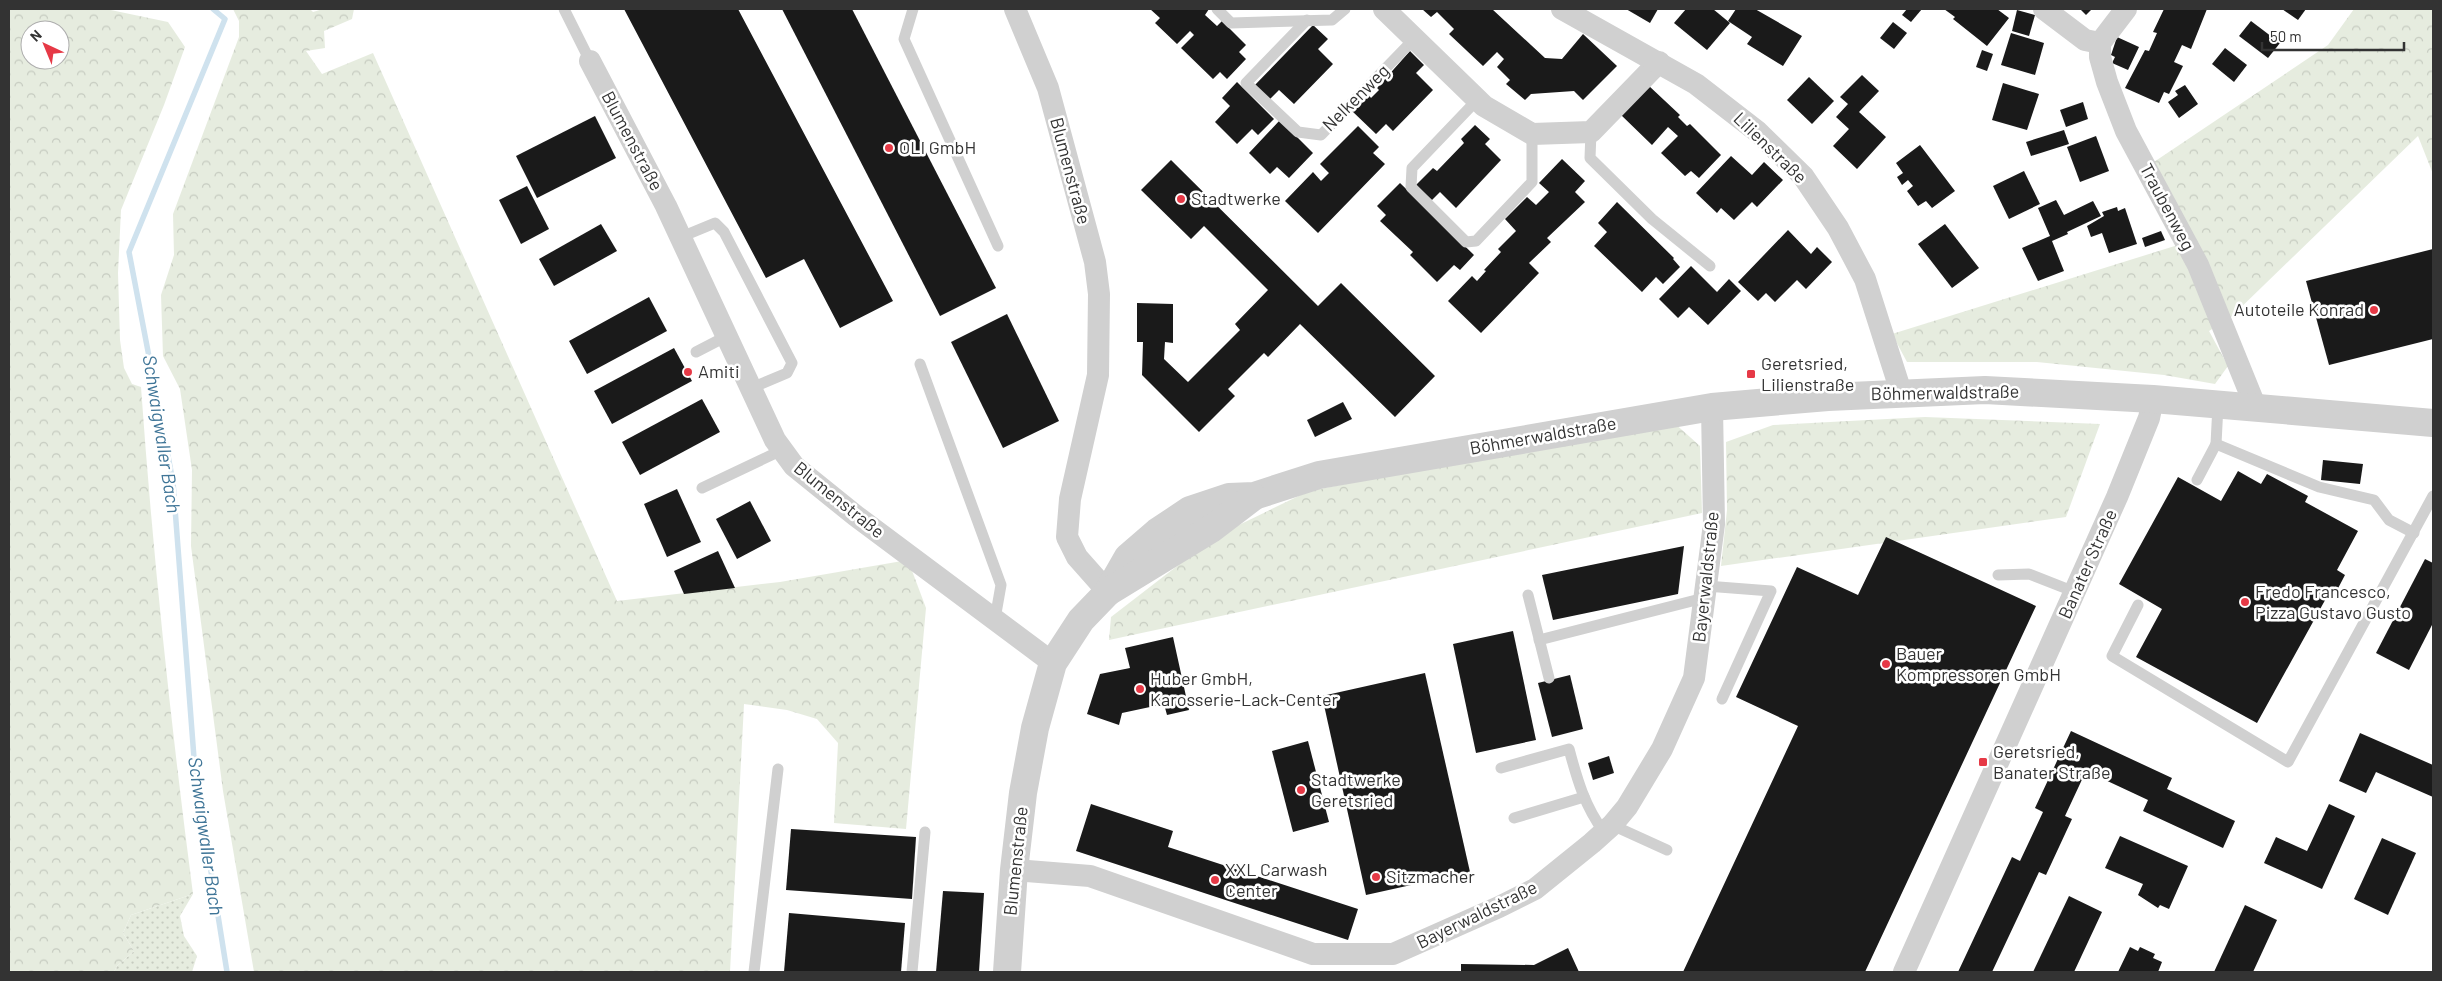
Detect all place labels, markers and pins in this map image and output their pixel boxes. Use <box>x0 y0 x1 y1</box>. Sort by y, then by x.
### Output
place label: OLI GmbH <box>899 136 976 158</box>
marker: OLI GmbH <box>883 142 895 154</box>
place label: Stadtwerke <box>1191 187 1281 209</box>
marker: Stadtwerke <box>1175 193 1187 205</box>
place label: Autoteile Konrad <box>2234 298 2364 320</box>
marker: Autoteile Konrad <box>2368 304 2380 316</box>
place label: Geretsried, Lilienstraße <box>1761 352 1854 395</box>
place label: Amiti <box>698 360 740 382</box>
marker: Amiti <box>682 366 694 378</box>
marker: Geretsried, Lilienstraße <box>1745 368 1757 380</box>
place label: Fredo Francesco, Pizza Gustavo Gusto <box>2255 580 2411 623</box>
marker: Fredo Francesco, Pizza Gustavo Gusto <box>2239 596 2251 608</box>
place label: Bauer Kompressoren GmbH <box>1896 642 2061 685</box>
marker: Bauer Kompressoren GmbH <box>1880 658 1892 670</box>
place label: Huber GmbH, Karosserie-Lack-Center <box>1150 667 1339 710</box>
marker: Huber GmbH, Karosserie-Lack-Center <box>1134 683 1146 695</box>
place label: Geretsried, Banater Straße <box>1993 740 2111 783</box>
marker: Geretsried, Banater Straße <box>1977 756 1989 768</box>
place label: Stadtwerke Geretsried <box>1311 768 1401 811</box>
marker: Stadtwerke Geretsried <box>1295 784 1307 796</box>
place label: XXL Carwash Center <box>1225 858 1327 901</box>
place label: Sitzmacher <box>1386 865 1475 887</box>
marker: Sitzmacher <box>1370 871 1382 883</box>
marker: XXL Carwash Center <box>1209 874 1221 886</box>

